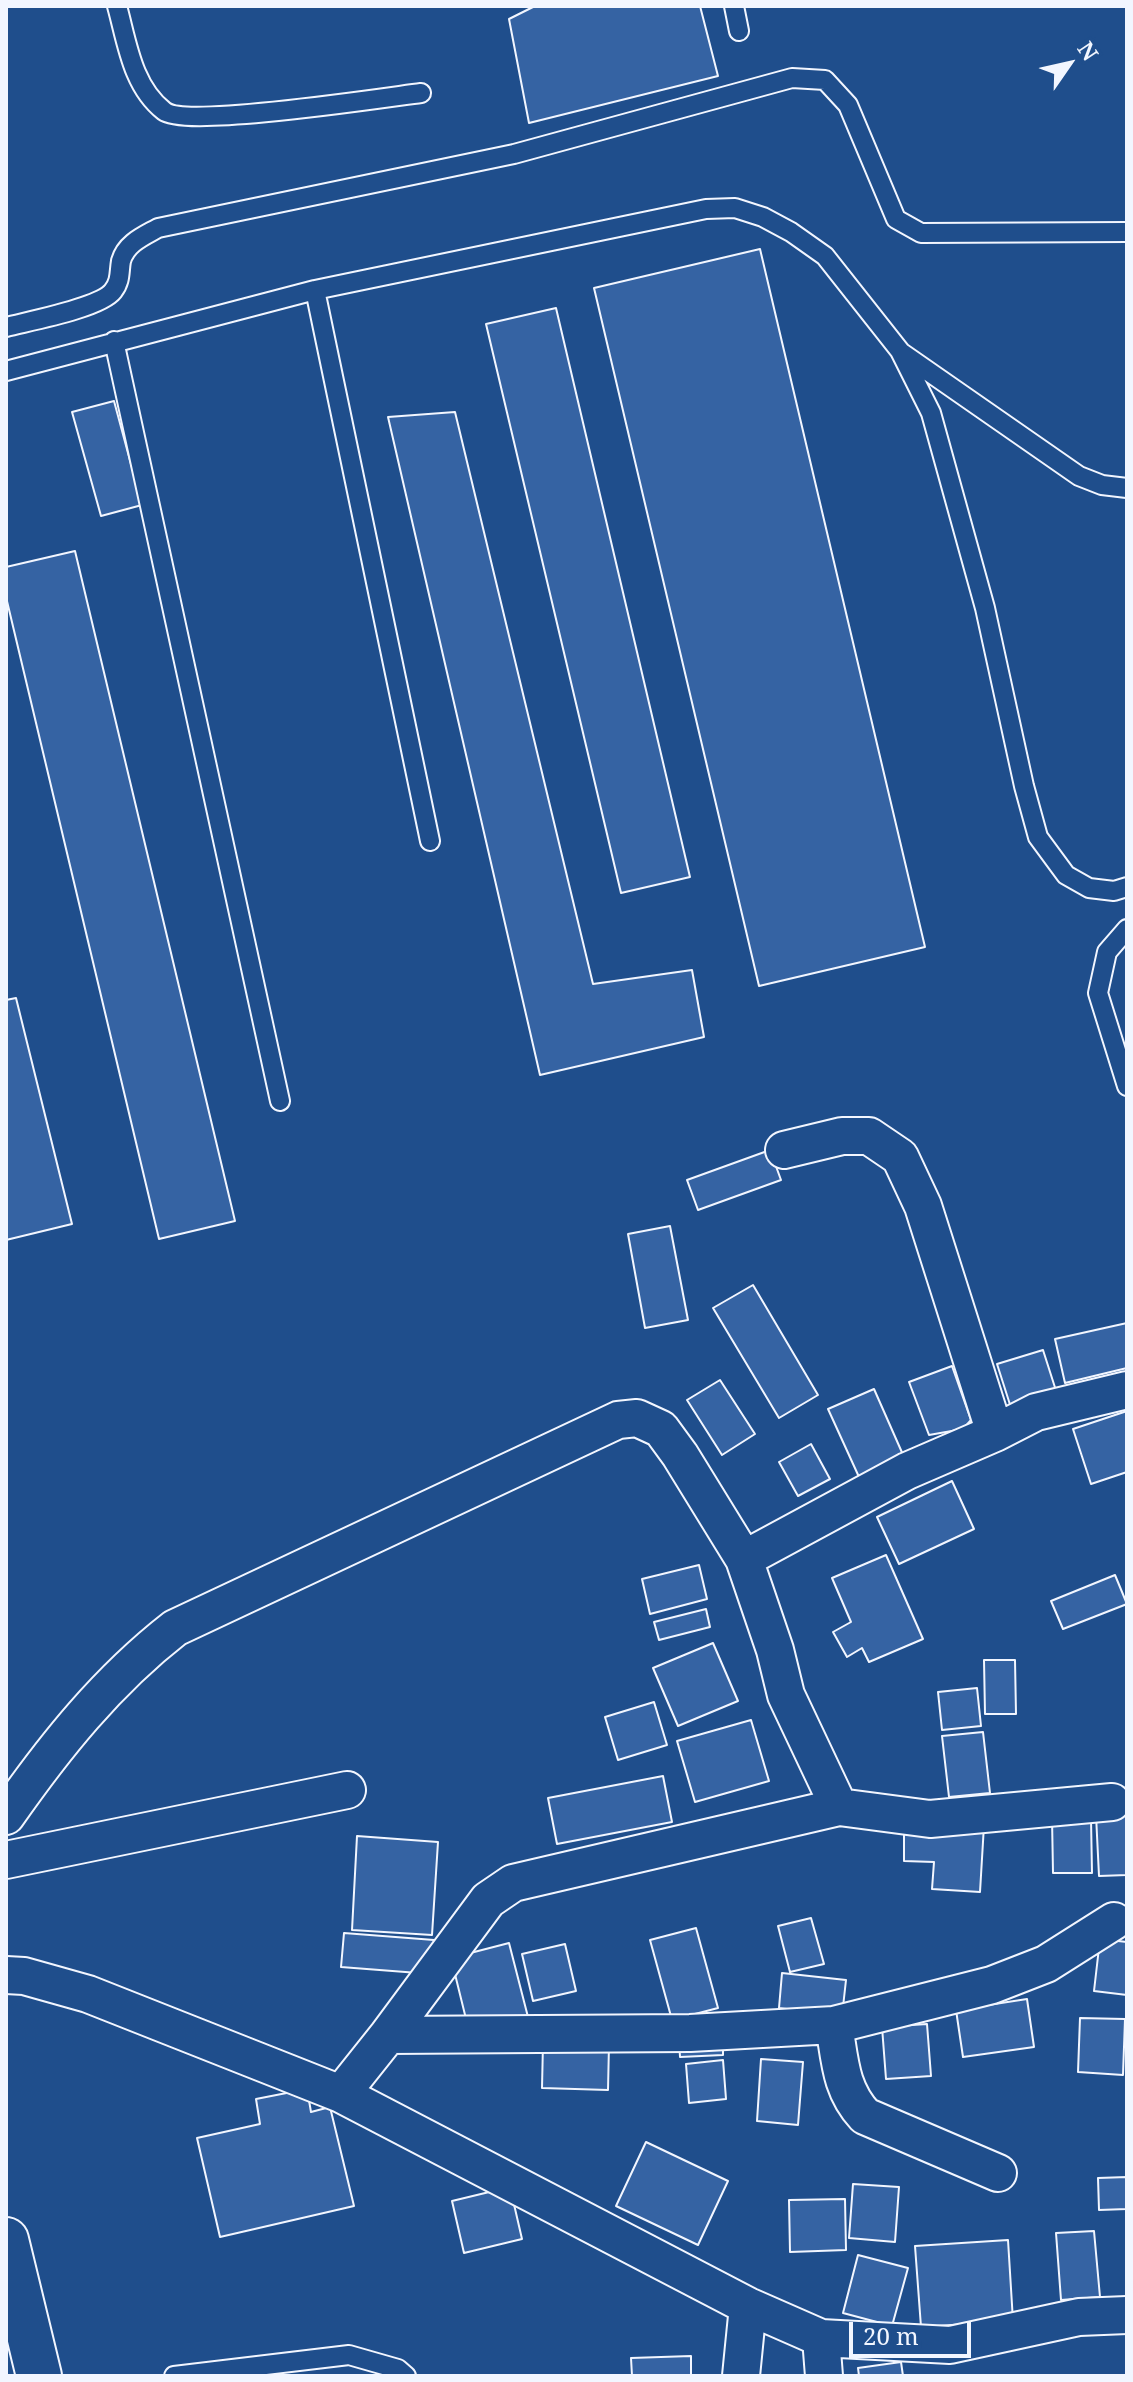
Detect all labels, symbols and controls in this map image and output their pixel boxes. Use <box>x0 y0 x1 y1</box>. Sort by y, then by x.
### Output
north arrow <box>1029 24 1109 104</box>
text: N <box>1072 35 1106 66</box>
scale bar <box>853 2306 975 2356</box>
text: 20 m <box>863 2319 919 2352</box>

